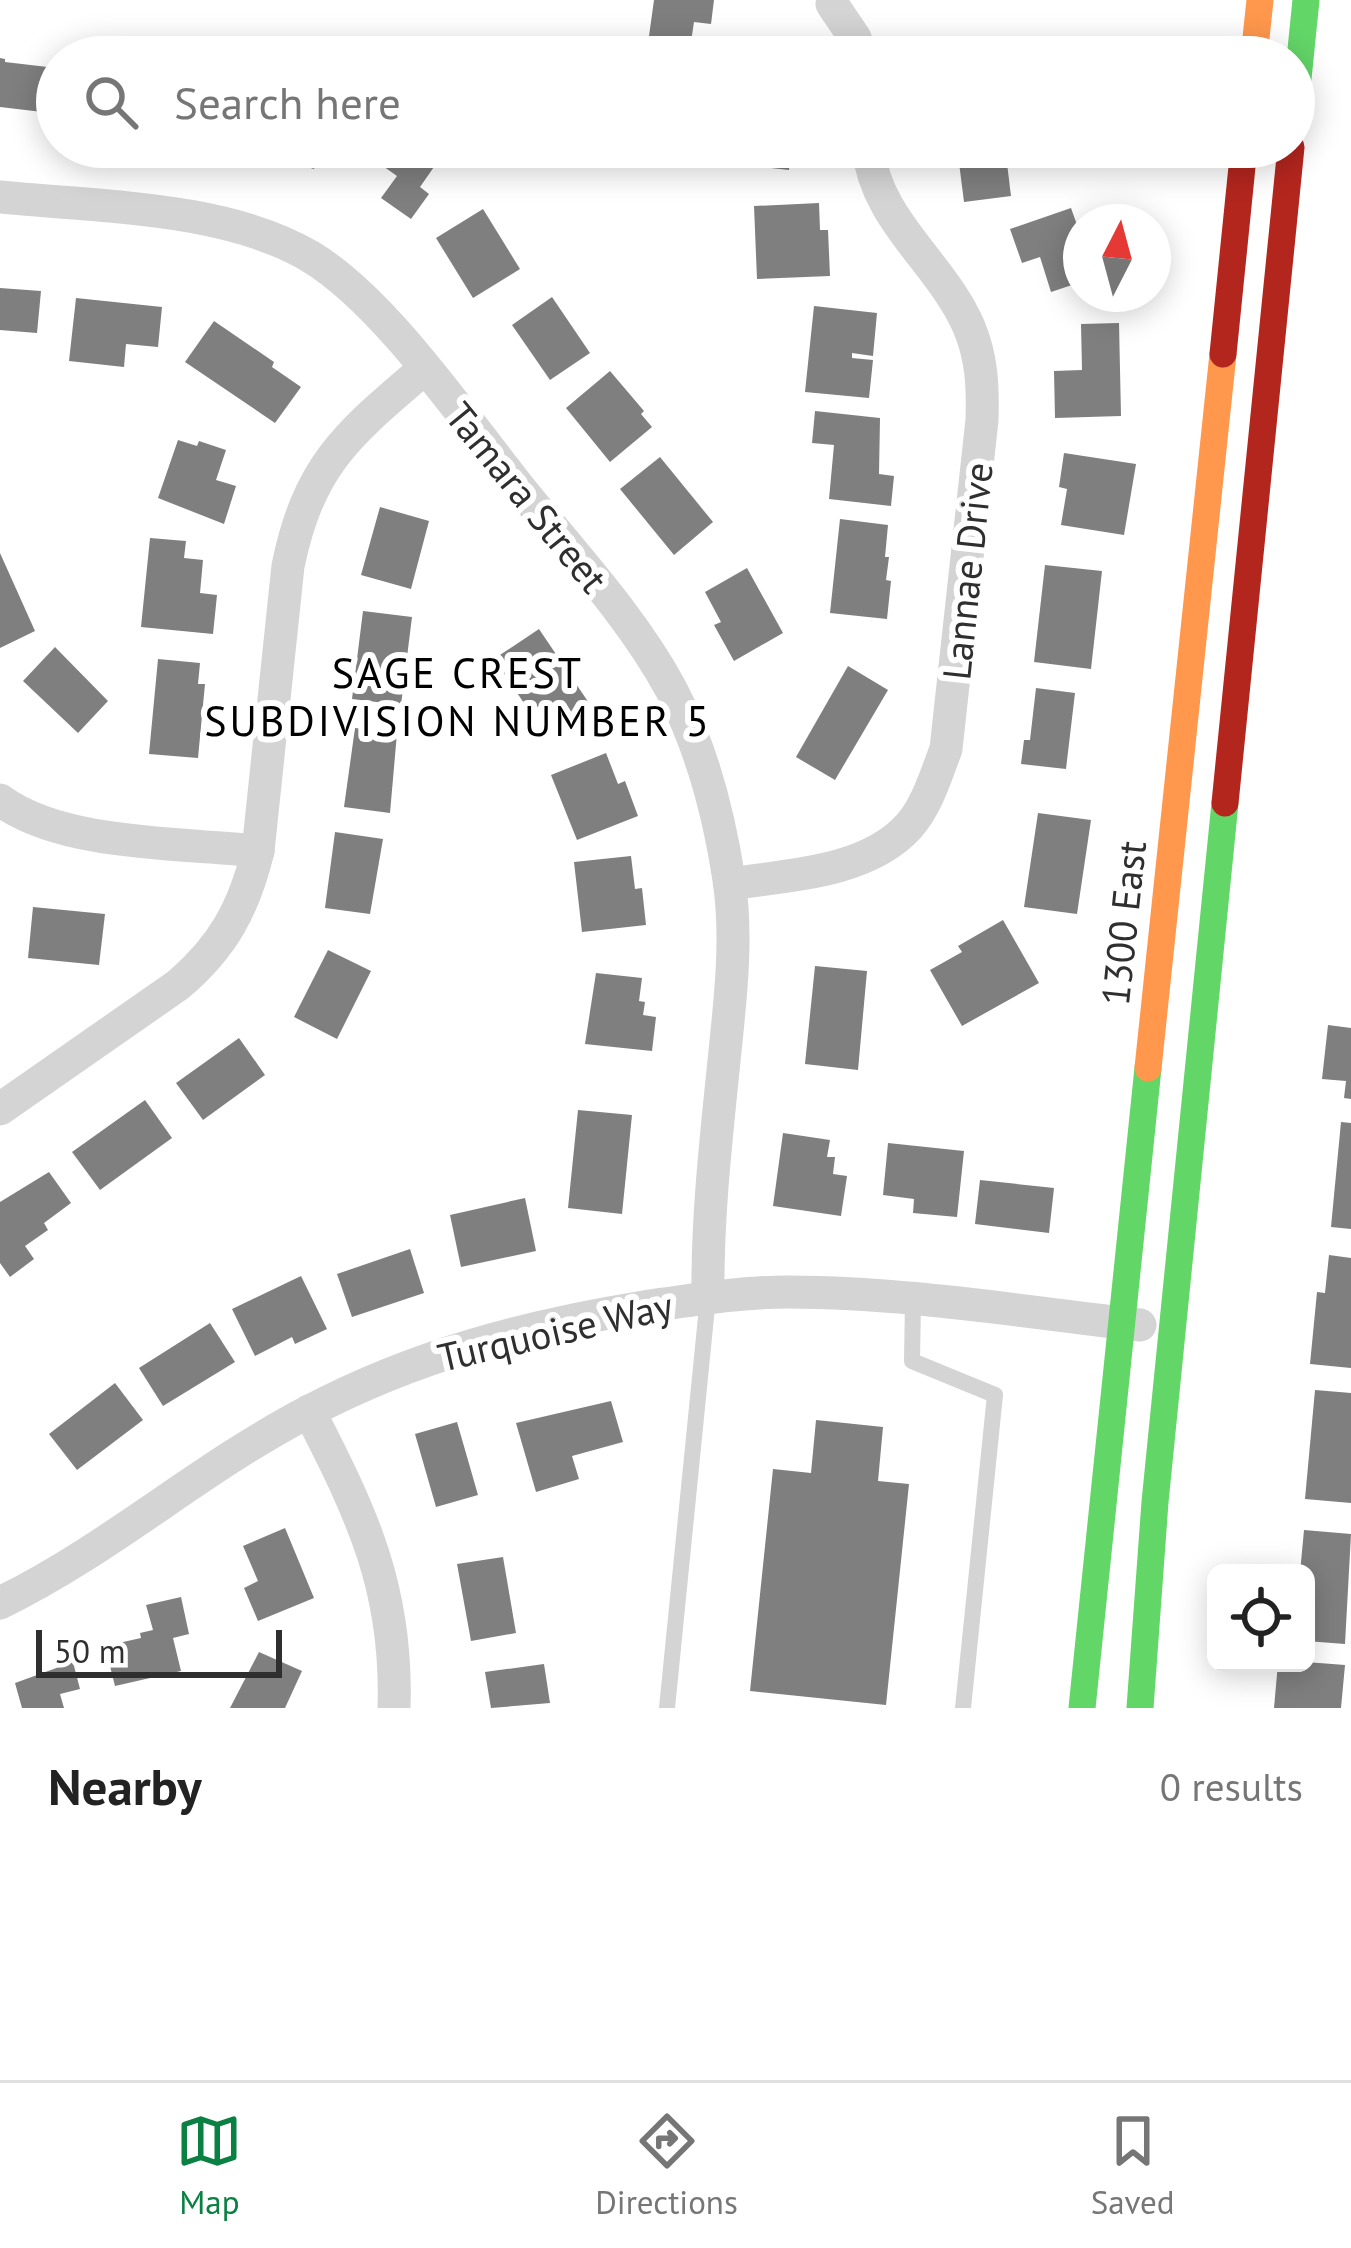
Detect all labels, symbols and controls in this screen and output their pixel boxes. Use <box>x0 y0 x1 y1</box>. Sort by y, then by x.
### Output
search box <box>36 36 1315 168</box>
icon: search <box>78 69 144 135</box>
text: Search here <box>174 73 401 131</box>
north arrow <box>1063 204 1171 312</box>
street label: Tamara Street <box>435 391 619 603</box>
street label: Lannae Drive <box>930 460 1004 682</box>
district label: SAGE CREST SUBDIVISION NUMBER 5 <box>204 645 712 748</box>
street label: 1300 East <box>1089 838 1157 1008</box>
street label: Turquoise Way <box>433 1279 677 1383</box>
map controls <box>1207 1564 1315 1672</box>
button: locate <box>1207 1564 1315 1672</box>
scale bar <box>36 1624 282 1677</box>
text: 50 m <box>54 1629 126 1672</box>
text: Nearby <box>48 1753 202 1819</box>
text: 0 results <box>1160 1761 1303 1812</box>
tab: Map <box>176 2108 242 2223</box>
tab: Directions <box>595 2108 738 2223</box>
tab: Saved <box>1091 2108 1175 2223</box>

